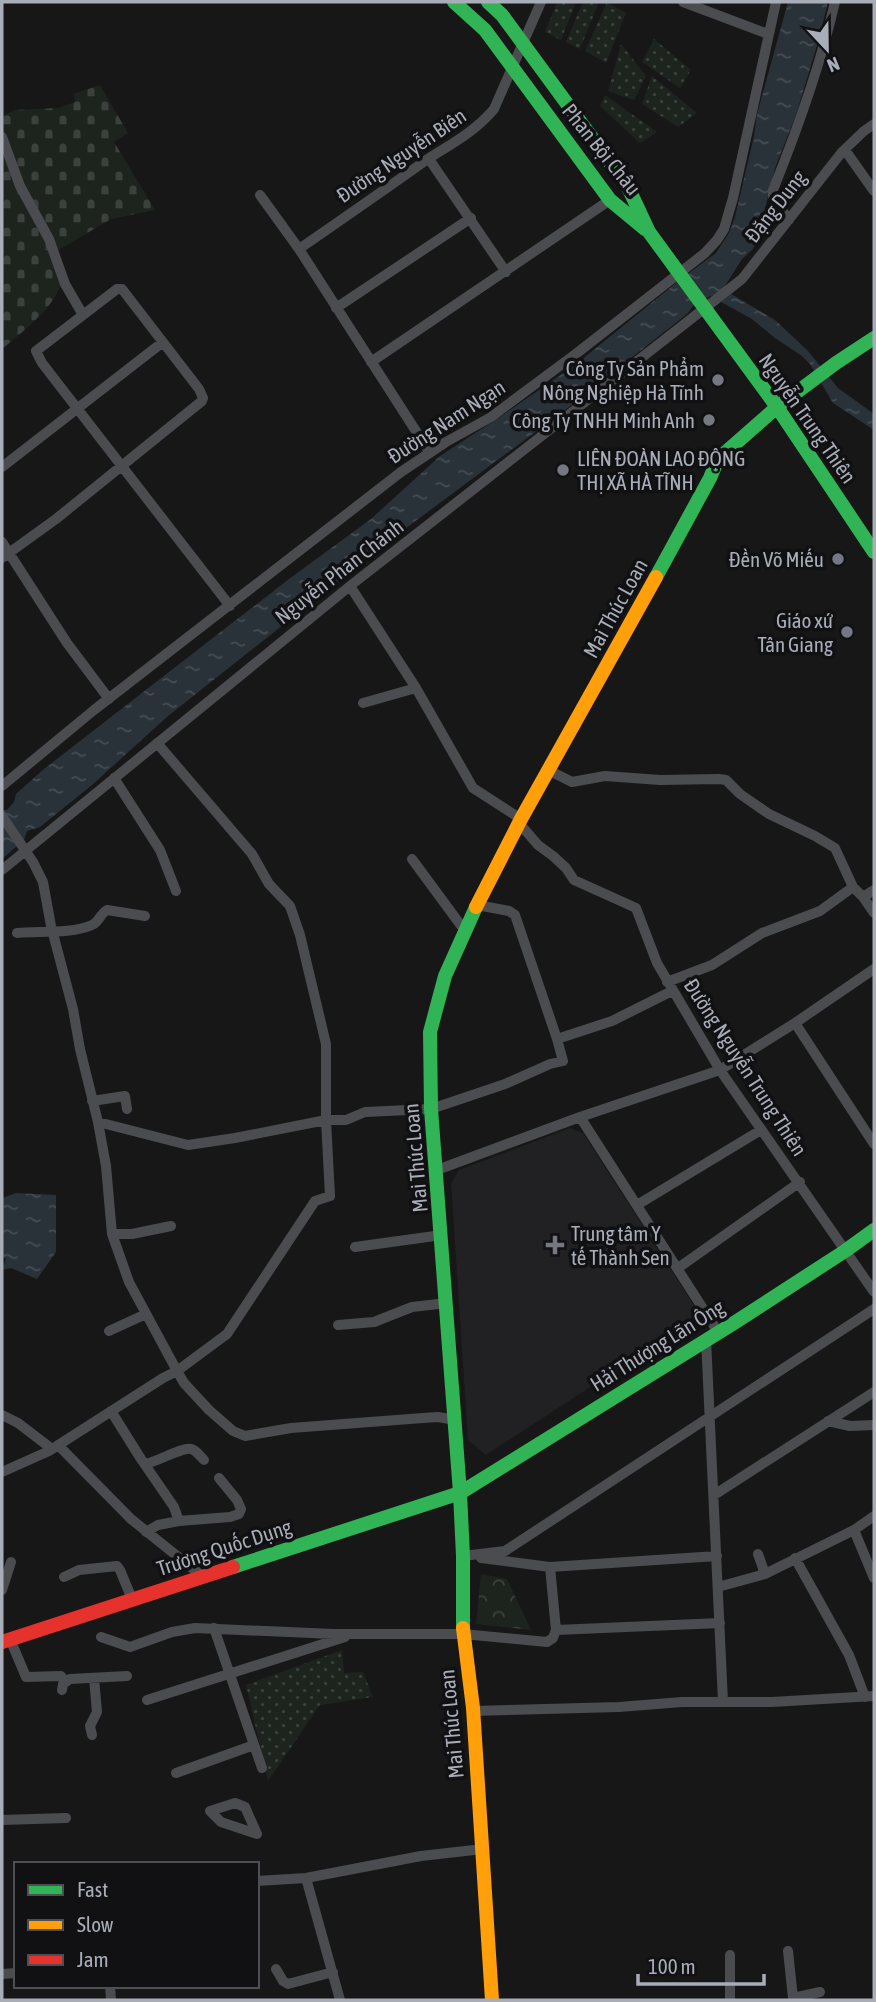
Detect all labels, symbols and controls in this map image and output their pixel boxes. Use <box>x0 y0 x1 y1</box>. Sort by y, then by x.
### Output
north arrow <box>792 14 862 84</box>
text: N <box>824 52 843 77</box>
street label: Phan Bội Châu <box>558 99 646 199</box>
street label: Đường Nguyễn Biên <box>332 103 470 207</box>
street label: Đặng Dung <box>739 165 811 247</box>
street label: Nguyễn Trung Thiên <box>754 349 862 487</box>
place label: Công Ty Sản Phẩm Nông Nghiệp Hà Tĩnh <box>542 356 704 404</box>
marker: Công Ty Sản Phẩm Nông Nghiệp Hà Tĩnh <box>710 372 726 388</box>
street label: Đường Nam Ngạn <box>383 374 509 468</box>
place label: Công Ty TNHH Minh Anh <box>512 408 695 432</box>
marker: Công Ty TNHH Minh Anh <box>701 412 717 428</box>
place label: LIÊN ĐOÀN LAO ĐỘNG THỊ XÃ HÀ TĨNH <box>577 446 745 494</box>
marker: LIÊN ĐOÀN LAO ĐỘNG THỊ XÃ HÀ TĨNH <box>555 462 571 478</box>
street label: Nguyễn Phan Chánh <box>270 514 408 628</box>
place label: Đền Võ Miếu <box>729 547 824 571</box>
marker: Đền Võ Miếu <box>830 551 846 567</box>
street label: Mai Thúc Loan <box>578 554 652 662</box>
place label: Giáo xứ Tân Giang <box>757 608 834 656</box>
marker: Giáo xứ Tân Giang <box>839 624 855 640</box>
street label: Đường Nguyễn Trung Thiên <box>680 974 812 1160</box>
street label: Mai Thúc Loan <box>398 1103 432 1213</box>
place label: Trung tâm Y tế Thành Sen <box>571 1221 670 1269</box>
marker: Trung tâm Y tế Thành Sen <box>545 1235 565 1255</box>
street label: Hải Thượng Lãn Ông <box>586 1294 728 1396</box>
street label: Trương Quốc Dụng <box>154 1514 294 1580</box>
street label: Mai Thúc Loan <box>434 1669 468 1779</box>
legend <box>14 1862 259 1988</box>
text: Fast <box>77 1877 108 1901</box>
text: Slow <box>77 1912 114 1936</box>
scale bar <box>638 1942 764 1986</box>
text: Jam <box>77 1947 109 1971</box>
text: 100 m <box>648 1954 696 1978</box>

